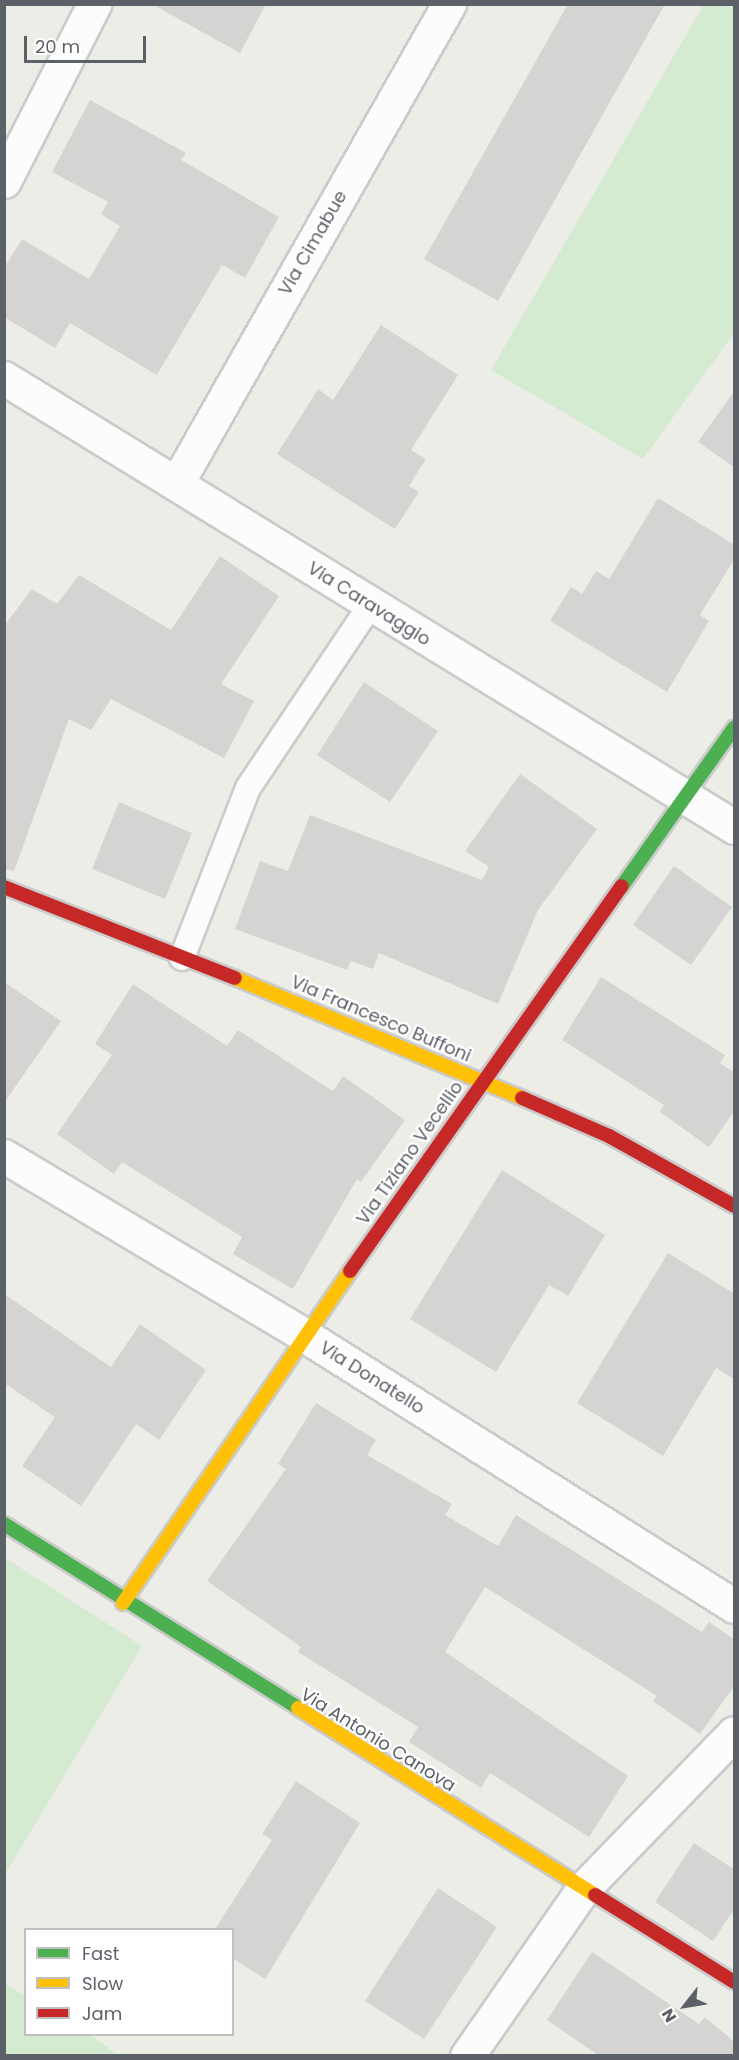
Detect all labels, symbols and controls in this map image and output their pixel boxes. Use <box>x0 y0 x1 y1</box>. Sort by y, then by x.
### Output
scale bar <box>27 24 148 62</box>
text: 20 m <box>35 34 80 59</box>
street label: Via Cimabue <box>274 187 352 299</box>
street label: Via Caravaggio <box>303 557 435 651</box>
street label: Via Francesco Buffoni <box>288 971 474 1067</box>
street label: Via Tiziano Vecellio <box>352 1077 468 1229</box>
street label: Via Donatello <box>316 1337 428 1419</box>
street label: Via Antonio Canova <box>296 1683 460 1797</box>
legend <box>24 1928 234 2036</box>
text: Fast <box>82 1941 119 1966</box>
text: Slow <box>82 1971 123 1996</box>
north arrow <box>655 1976 715 2036</box>
text: Jam <box>82 2001 122 2026</box>
text: N <box>656 2004 682 2027</box>

